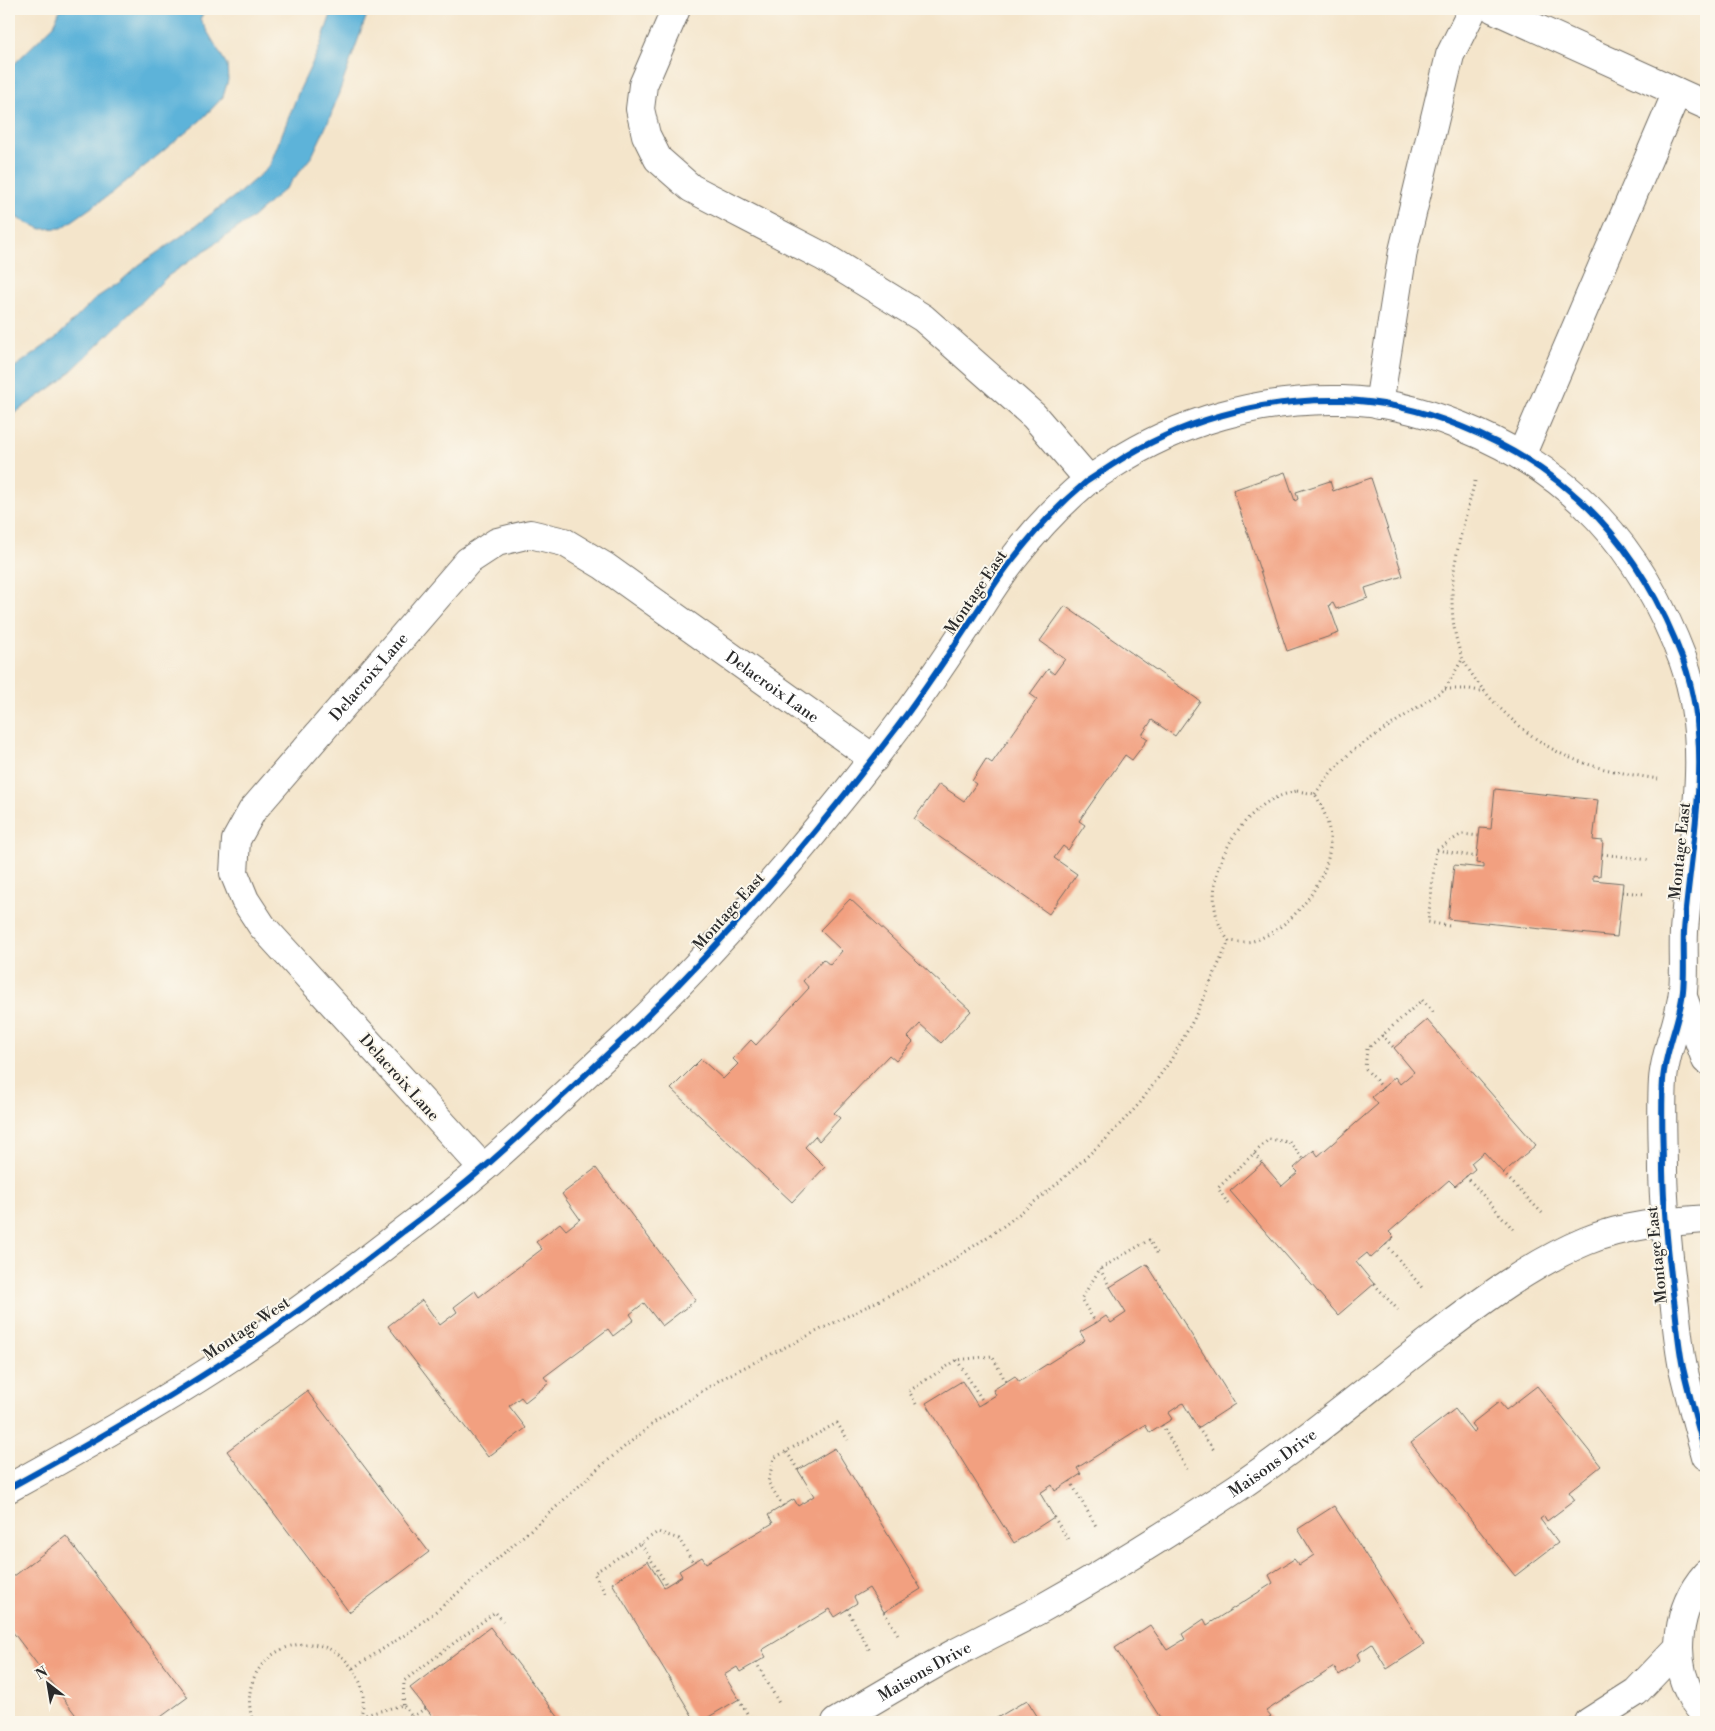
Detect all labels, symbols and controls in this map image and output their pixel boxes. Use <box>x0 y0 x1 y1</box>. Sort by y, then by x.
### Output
street label: Montage East <box>940 546 1012 639</box>
street label: Delacroix Lane <box>325 629 413 725</box>
street label: Delacroix Lane <box>721 647 823 728</box>
street label: Montage East <box>1665 801 1695 901</box>
street label: Montage East <box>688 868 769 955</box>
street label: Delacroix Lane <box>355 1030 444 1125</box>
street label: Montage East <box>1642 1205 1672 1305</box>
street label: Montage West <box>199 1292 294 1365</box>
street label: Maisons Drive <box>1225 1425 1321 1502</box>
street label: Maisons Drive <box>874 1637 975 1706</box>
north arrow <box>22 1658 72 1708</box>
text: N <box>32 1663 51 1684</box>

